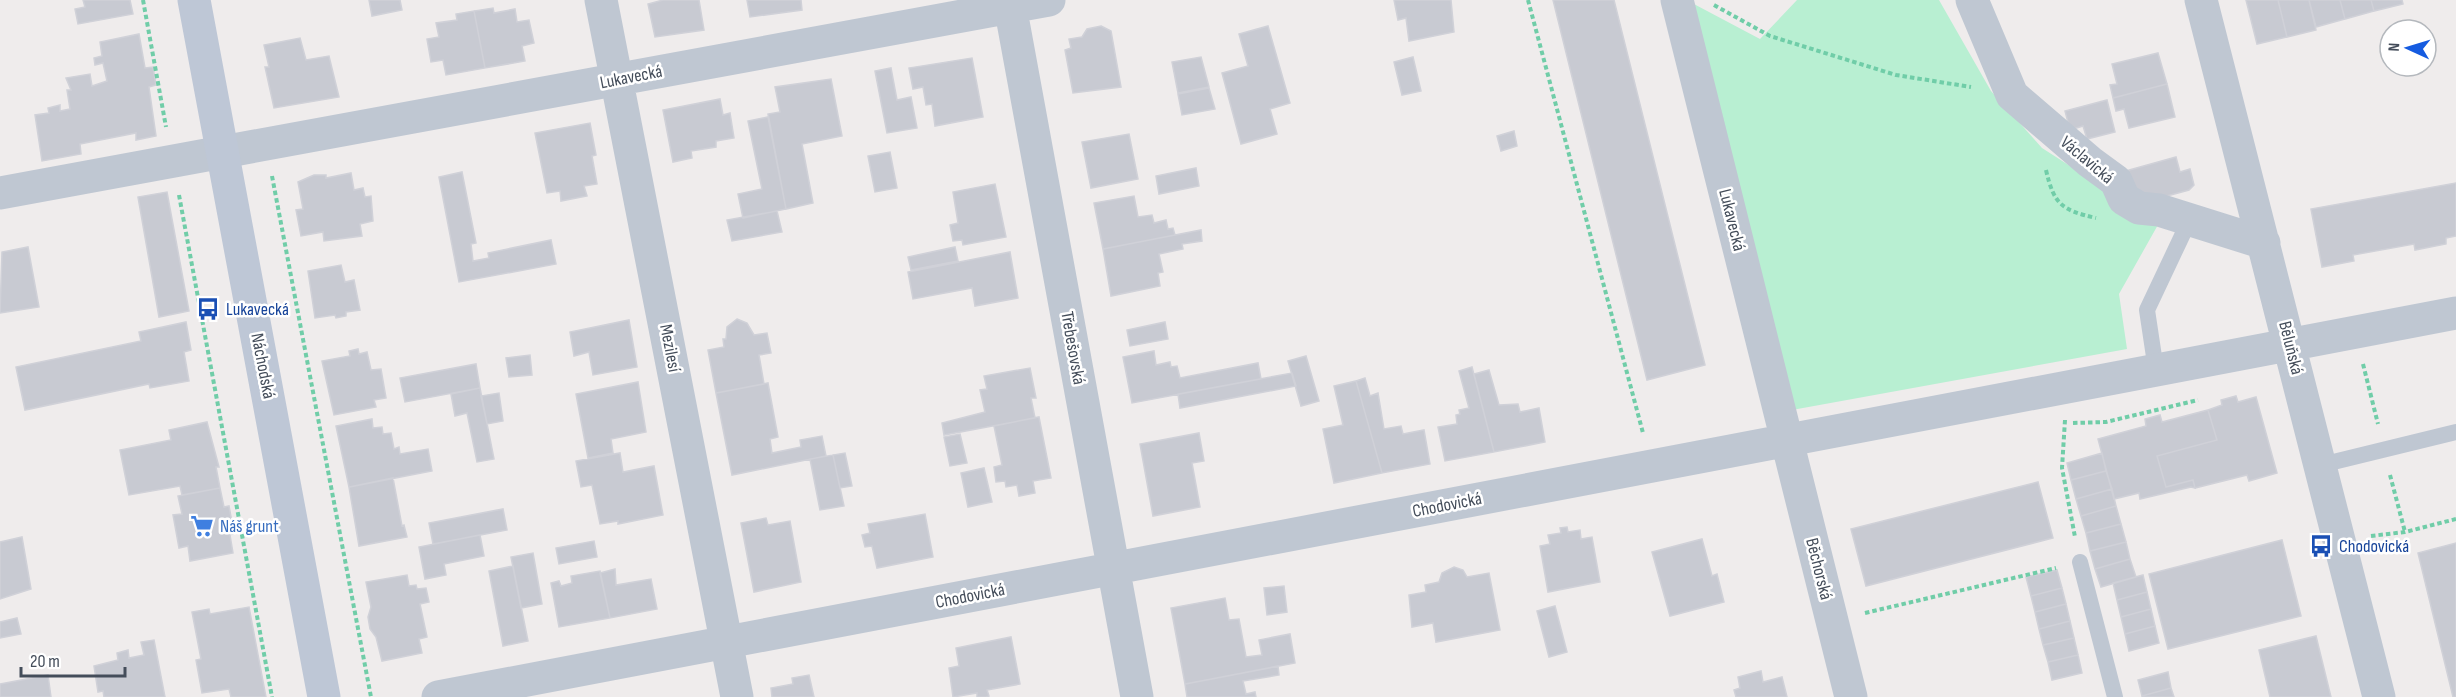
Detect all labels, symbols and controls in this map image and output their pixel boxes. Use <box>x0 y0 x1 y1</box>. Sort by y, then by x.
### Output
north arrow <box>2378 18 2438 78</box>
text: N <box>2385 42 2404 52</box>
street label: Lukavecká <box>598 61 664 93</box>
street label: Václavická <box>2056 132 2118 188</box>
street label: Lukavecká <box>1714 187 1750 253</box>
bus stop icon: Lukavecká <box>195 296 221 322</box>
place label: Lukavecká <box>226 299 289 320</box>
street label: Třebešovská <box>1056 310 1090 386</box>
street label: Běluňská <box>2274 319 2308 377</box>
street label: Mezilesí <box>655 322 685 374</box>
street label: Náchodská <box>246 331 280 401</box>
street label: Chodovická <box>1411 488 1483 522</box>
supermarket icon: Náš grunt <box>189 513 215 539</box>
place label: Náš grunt <box>220 516 279 537</box>
bus stop icon: Chodovická <box>2308 533 2334 559</box>
street label: Běchorská <box>1801 536 1837 602</box>
place label: Chodovická <box>2339 536 2409 557</box>
street label: Chodovická <box>934 579 1006 613</box>
scale bar <box>21 640 124 678</box>
text: 20 m <box>30 651 60 672</box>

